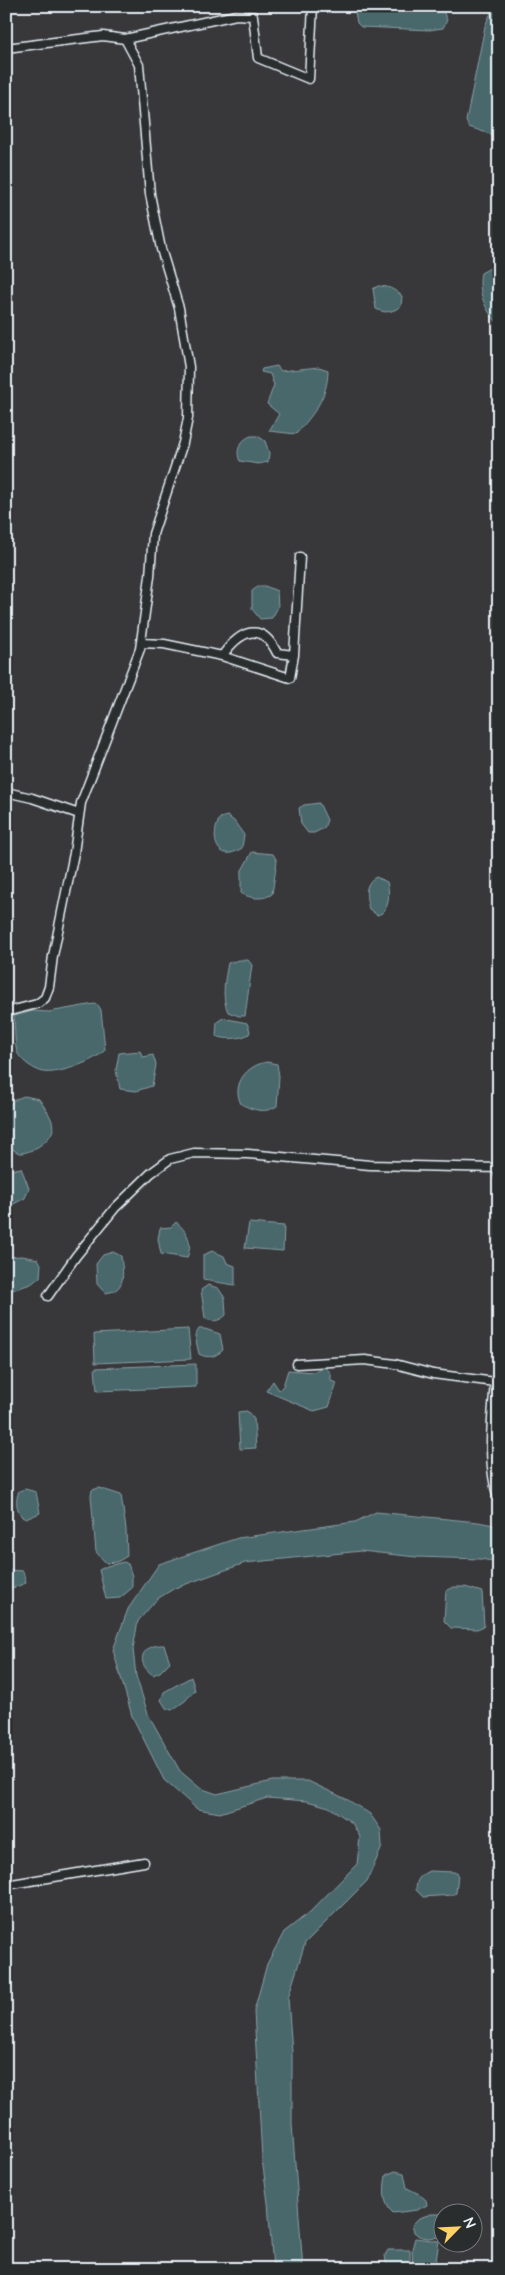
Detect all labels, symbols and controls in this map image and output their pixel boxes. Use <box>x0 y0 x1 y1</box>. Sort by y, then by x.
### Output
north arrow <box>432 2202 482 2252</box>
text: N <box>458 2215 480 2231</box>

